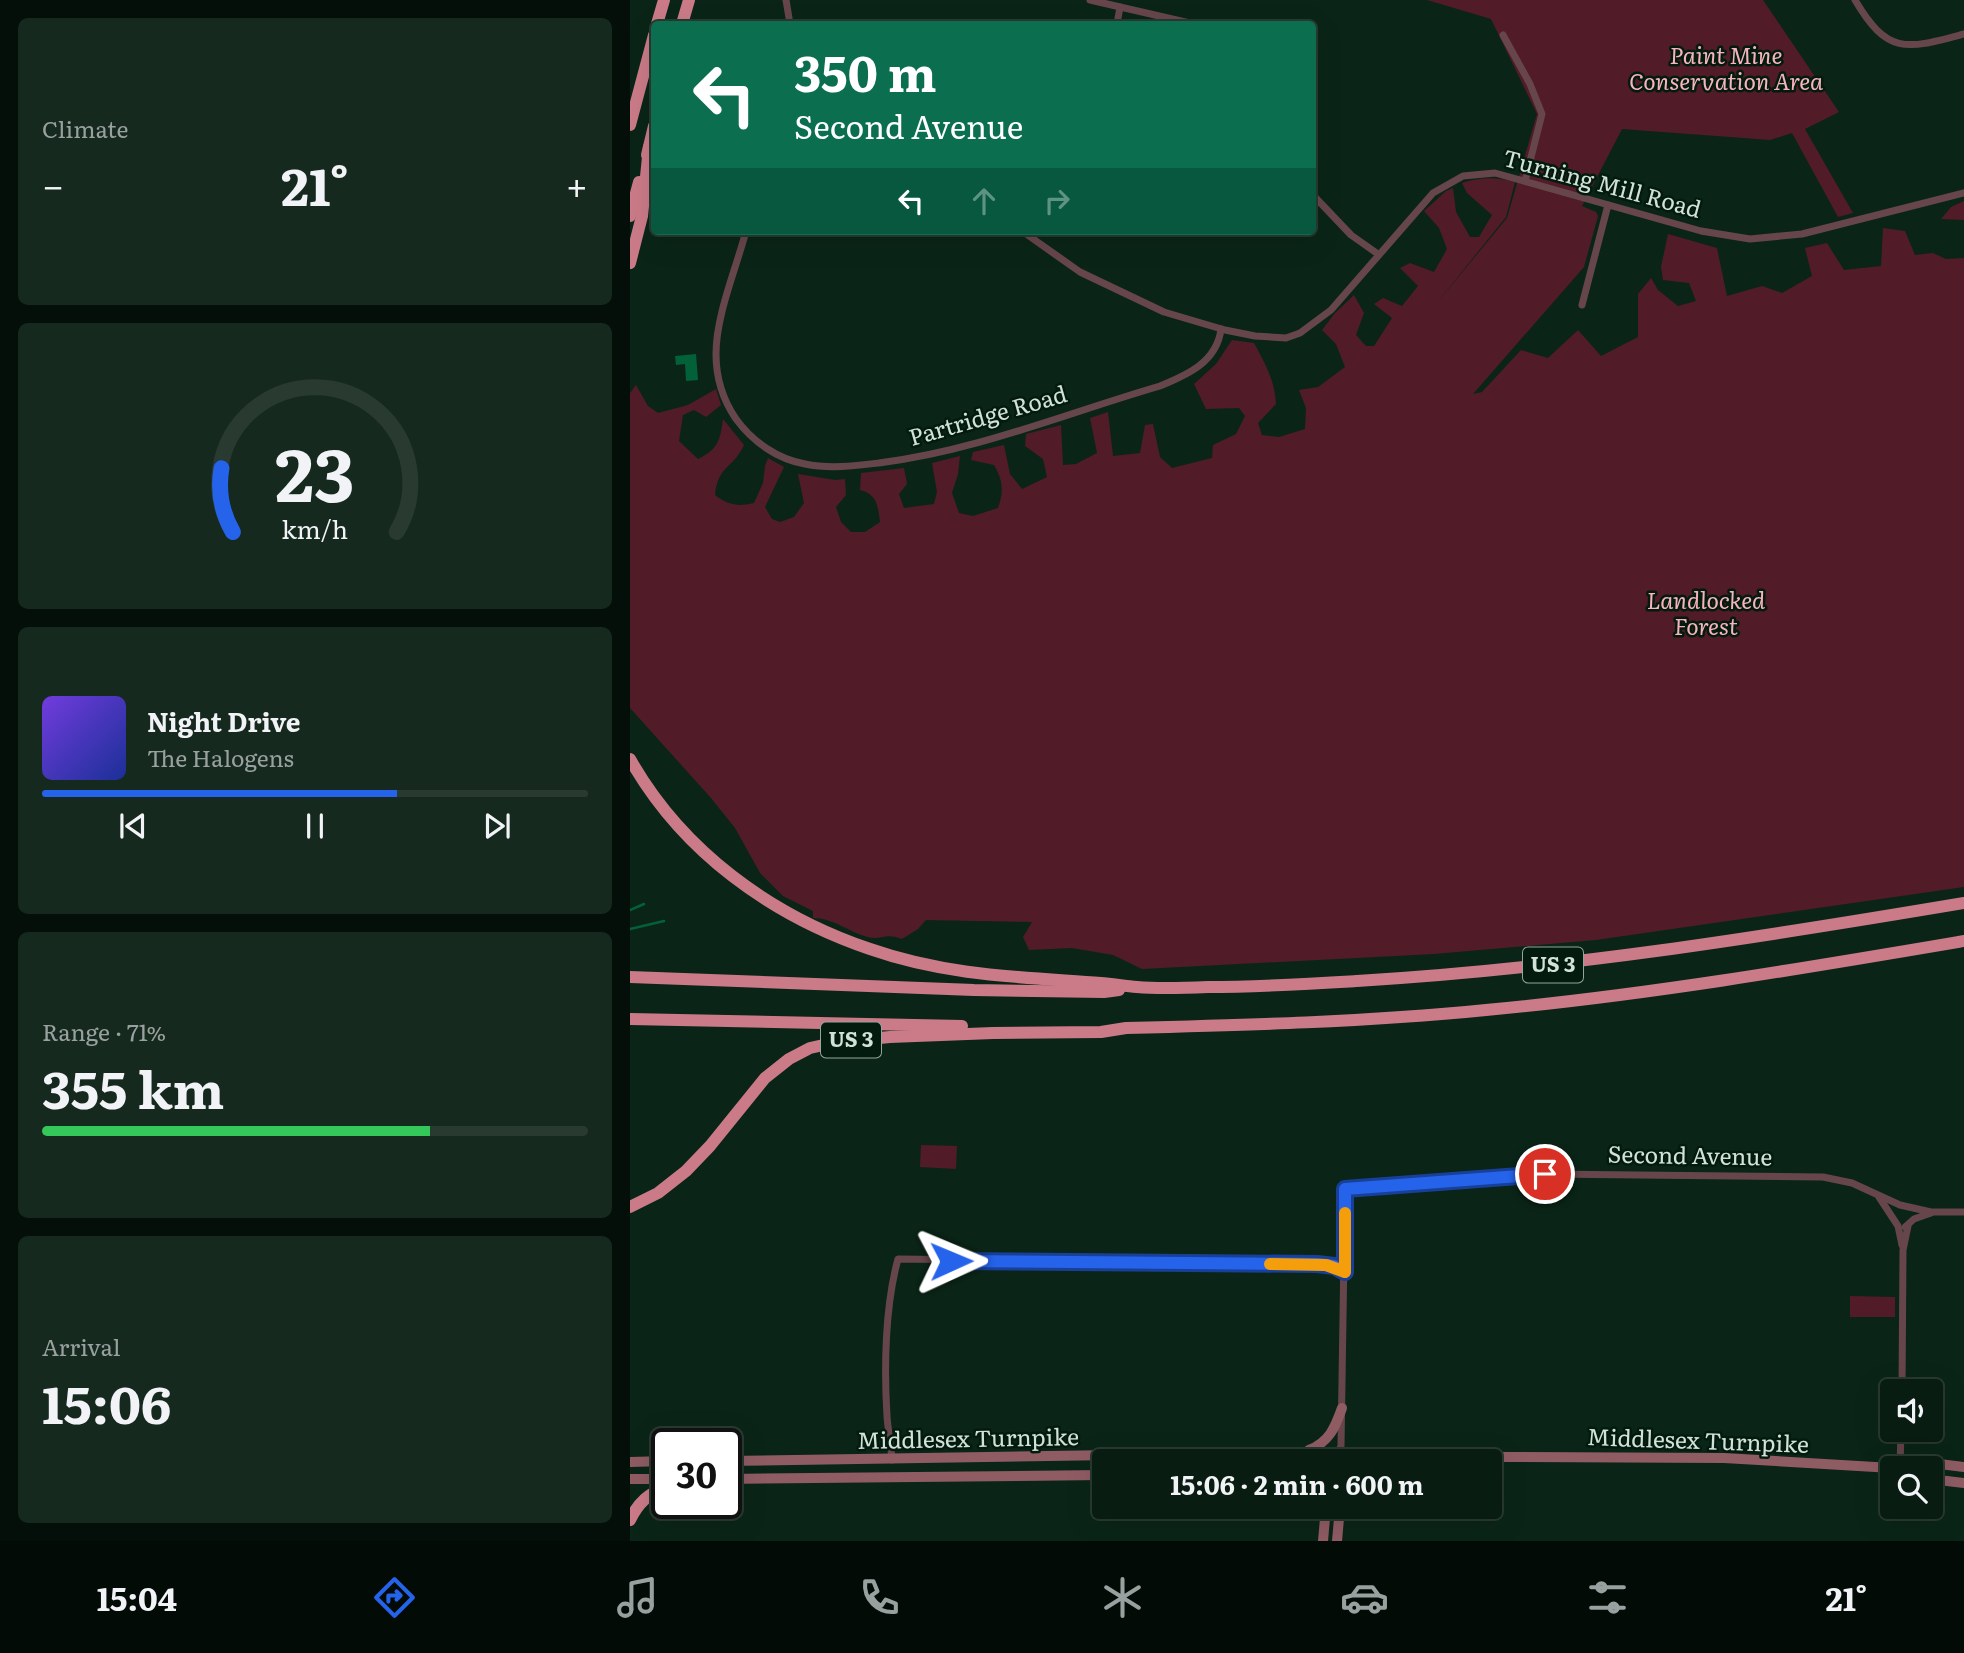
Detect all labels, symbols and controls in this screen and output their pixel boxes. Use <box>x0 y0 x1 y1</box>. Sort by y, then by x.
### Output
text: 350 m <box>794 34 937 107</box>
park label: Paint Mine Conservation Area <box>1629 37 1823 97</box>
icon: left <box>679 49 770 140</box>
text: Second Avenue <box>794 101 1023 149</box>
text: Climate <box>42 111 128 145</box>
street label: Turning Mill Road <box>1500 139 1705 225</box>
text: 21° <box>281 145 349 222</box>
text: − <box>42 155 64 212</box>
text: + <box>566 155 588 212</box>
icon: left <box>892 182 930 220</box>
icon: ahead <box>965 182 1003 220</box>
icon: right <box>1038 182 1076 220</box>
street label: Partridge Road <box>904 375 1070 453</box>
text: 23 <box>275 416 355 524</box>
text: km/h <box>282 510 348 547</box>
park label: Landlocked Forest <box>1647 582 1766 642</box>
text: Night Drive <box>147 701 301 740</box>
text: The Halogens <box>147 740 294 774</box>
icon: previous <box>114 807 152 845</box>
icon: pause <box>296 807 334 845</box>
icon: next <box>478 807 516 845</box>
road number: US 3 <box>1523 948 1583 982</box>
text: Range · 71% <box>42 1014 166 1048</box>
road number: US 3 <box>821 1023 881 1058</box>
text: 355 km <box>42 1048 224 1125</box>
street label: Second Avenue <box>1607 1136 1773 1172</box>
pin <box>1515 1144 1575 1204</box>
icon: arrive <box>1526 1155 1564 1193</box>
position arrow <box>914 1224 988 1298</box>
text: Arrival <box>42 1329 121 1363</box>
text: 15:06 <box>42 1363 171 1440</box>
map controls <box>1880 1379 1943 1519</box>
button: sound <box>1880 1379 1943 1442</box>
street label: Middlesex Turnpike <box>857 1418 1079 1456</box>
street label: Middlesex Turnpike <box>1587 1418 1810 1460</box>
speed limit sign: 30 <box>651 1428 742 1519</box>
button: search <box>1880 1456 1943 1519</box>
text: 15:06 · 2 min · 600 m <box>1170 1464 1424 1503</box>
text: 15:04 <box>97 1573 177 1621</box>
icon: directions <box>370 1573 419 1622</box>
icon: music <box>613 1573 662 1622</box>
icon: phone <box>855 1573 904 1622</box>
icon: climate <box>1098 1573 1147 1622</box>
icon: car <box>1340 1573 1389 1622</box>
icon: filters <box>1583 1573 1632 1622</box>
text: 21° <box>1825 1573 1867 1621</box>

